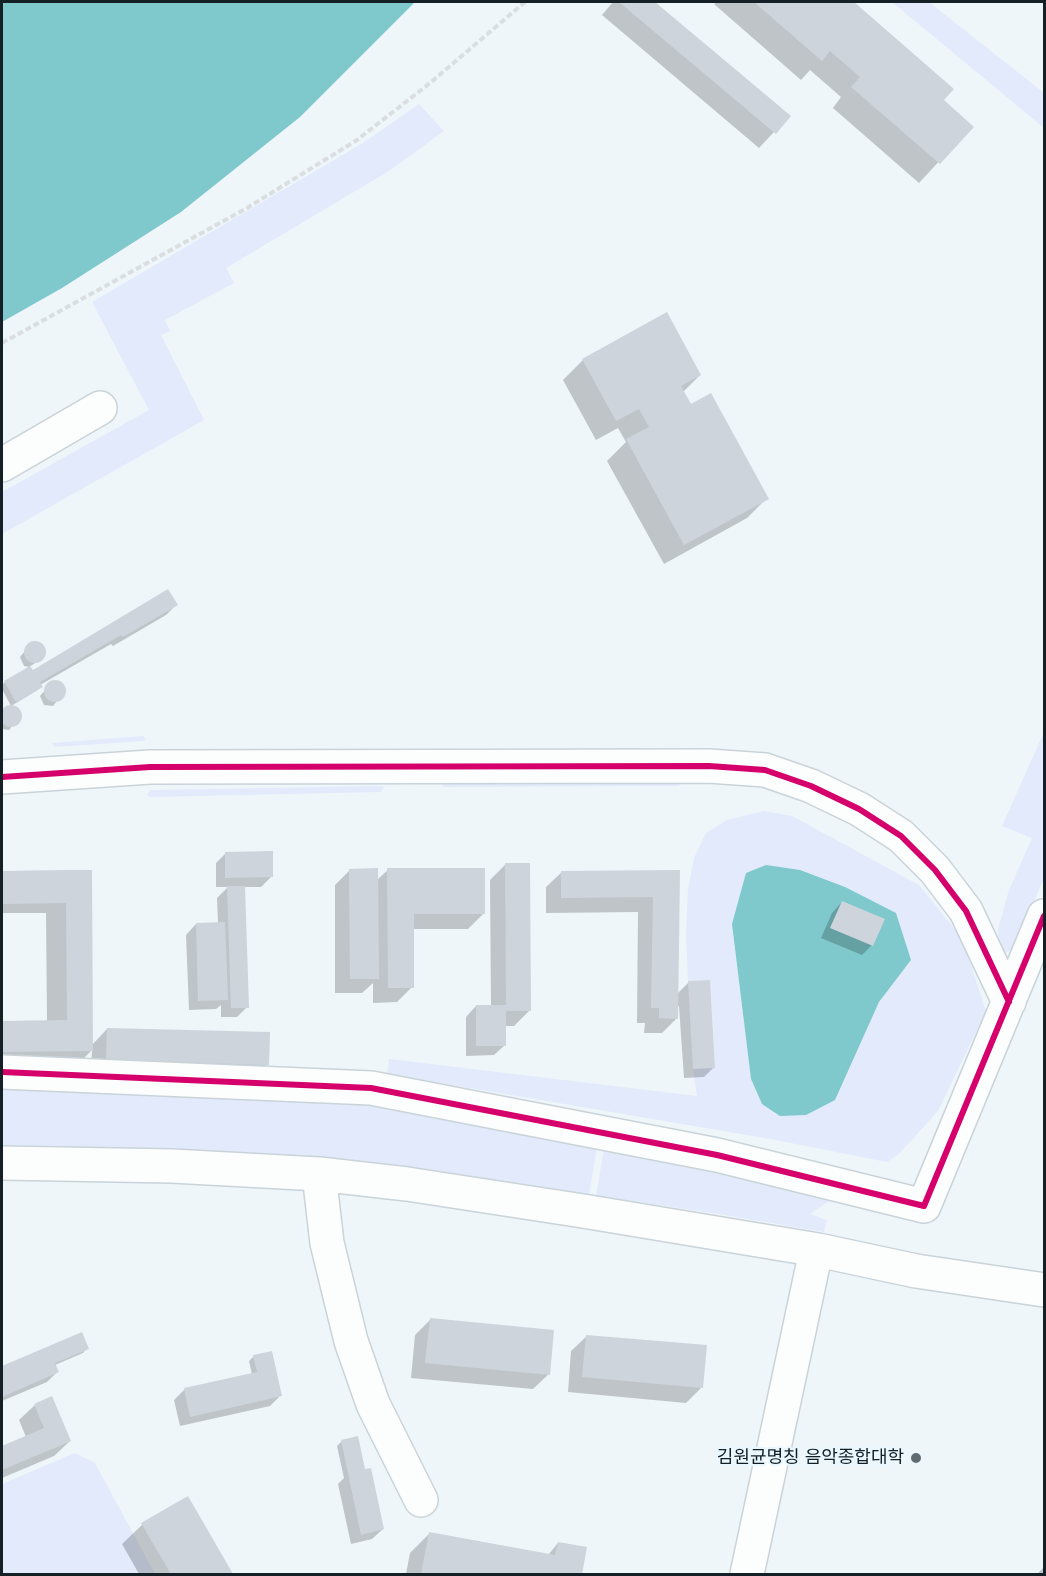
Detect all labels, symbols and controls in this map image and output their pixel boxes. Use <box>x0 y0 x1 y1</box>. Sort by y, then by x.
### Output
place label: 김원균명칭 음악종합대학 <box>717 1447 904 1469</box>
marker: 김원균명칭 음악종합대학 <box>909 1451 923 1465</box>

